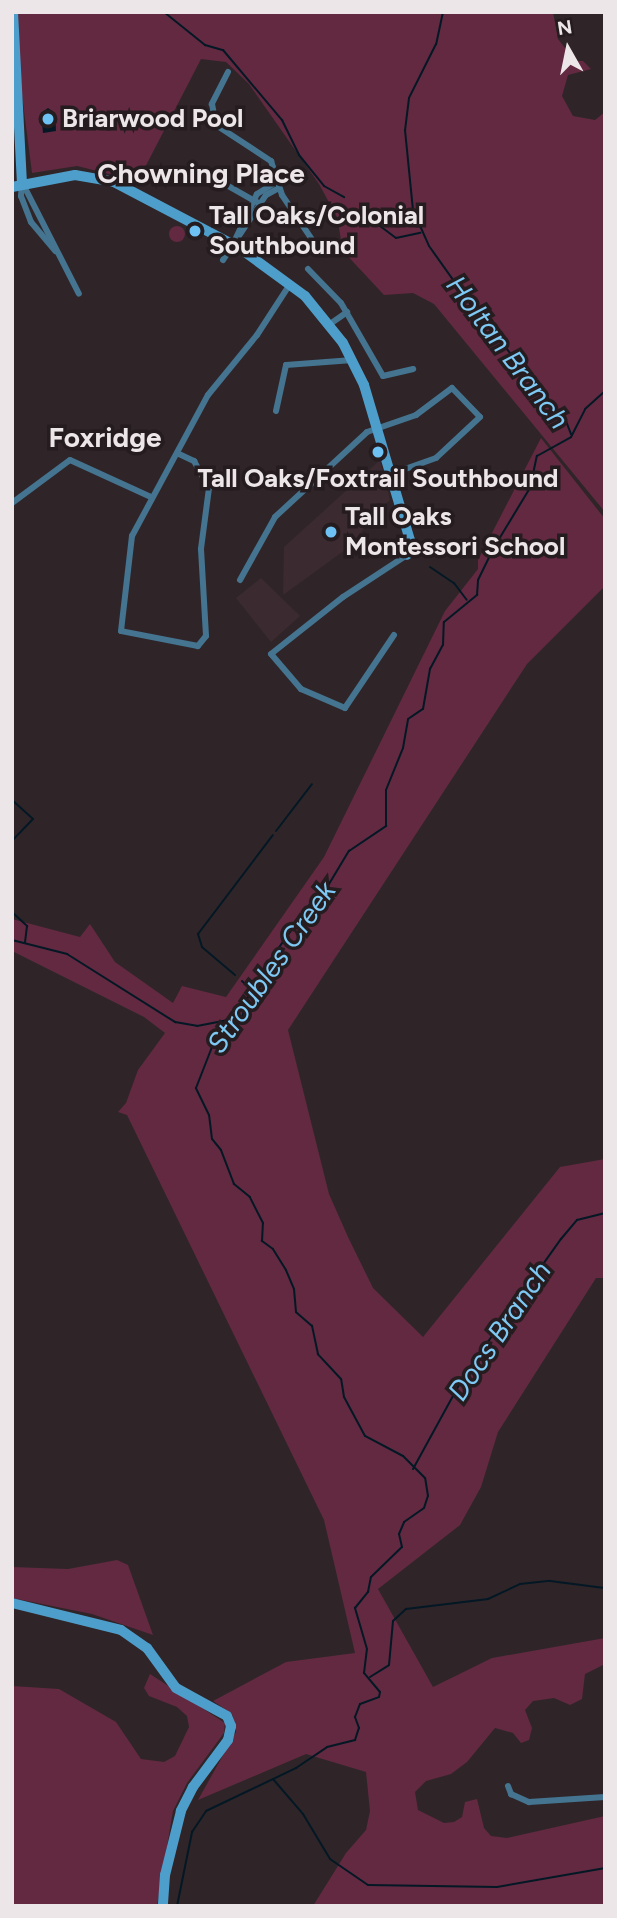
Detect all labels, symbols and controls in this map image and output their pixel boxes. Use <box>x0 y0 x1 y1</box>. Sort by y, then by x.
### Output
north arrow <box>533 14 603 84</box>
text: N <box>556 15 574 40</box>
place label: Briarwood Pool <box>62 103 243 135</box>
marker: Briarwood Pool <box>40 111 56 127</box>
district label: Chowning Place <box>97 156 305 190</box>
place label: Tall Oaks/Colonial Southbound <box>209 200 424 262</box>
marker: Tall Oaks/Colonial Southbound <box>187 223 203 239</box>
water label: Holtan Branch <box>440 269 576 435</box>
district label: Foxridge <box>48 420 162 454</box>
marker: Tall Oaks/Foxtrail Southbound <box>370 444 386 460</box>
place label: Tall Oaks/Foxtrail Southbound <box>198 463 558 495</box>
place label: Tall Oaks Montessori School <box>345 501 565 562</box>
marker: Tall Oaks Montessori School <box>323 524 339 540</box>
water label: Stroubles Creek <box>199 875 343 1059</box>
water label: Docs Branch <box>440 1255 558 1407</box>

